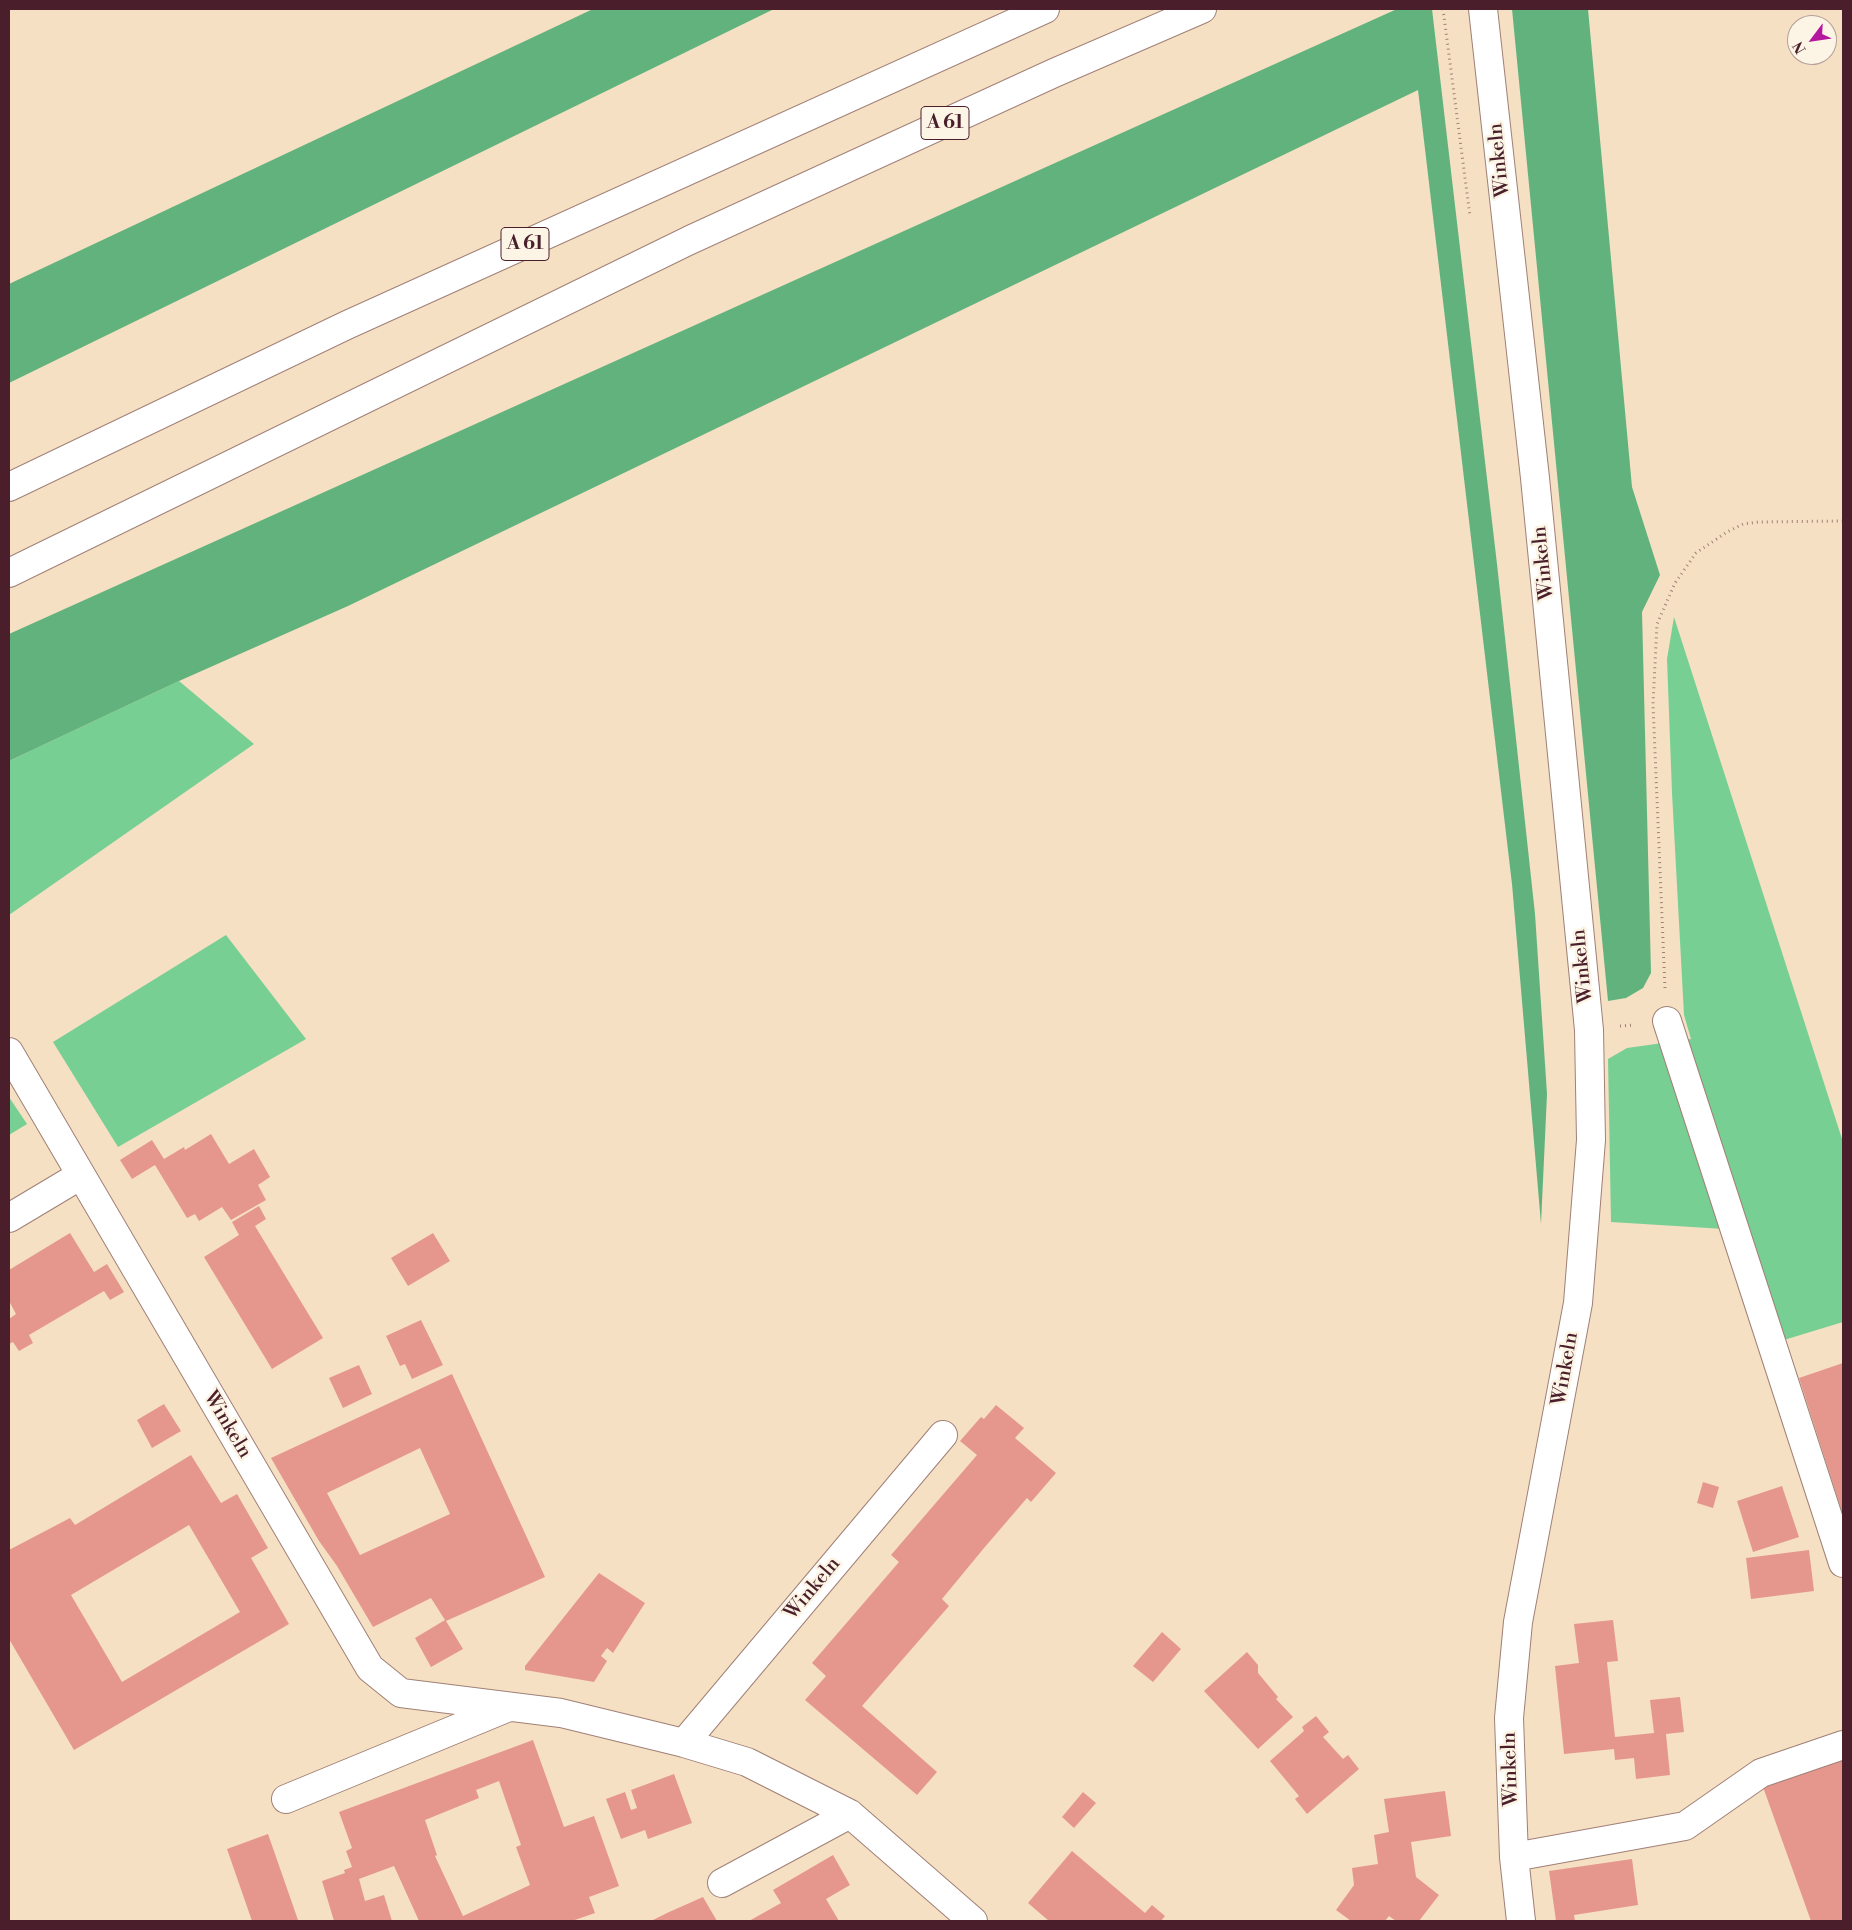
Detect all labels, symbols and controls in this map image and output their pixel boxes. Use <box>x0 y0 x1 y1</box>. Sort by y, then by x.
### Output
north arrow <box>1787 15 1837 65</box>
text: N <box>1789 38 1811 57</box>
road number: A 61 <box>921 106 969 140</box>
street label: Winkeln <box>1484 122 1516 198</box>
road number: A 61 <box>501 228 549 260</box>
street label: Winkeln <box>1528 525 1560 601</box>
street label: Winkeln <box>1567 928 1599 1004</box>
street label: Winkeln <box>1548 1330 1584 1408</box>
street label: Winkeln <box>198 1387 256 1463</box>
street label: Winkeln <box>780 1553 846 1625</box>
street label: Winkeln <box>1498 1732 1524 1806</box>

